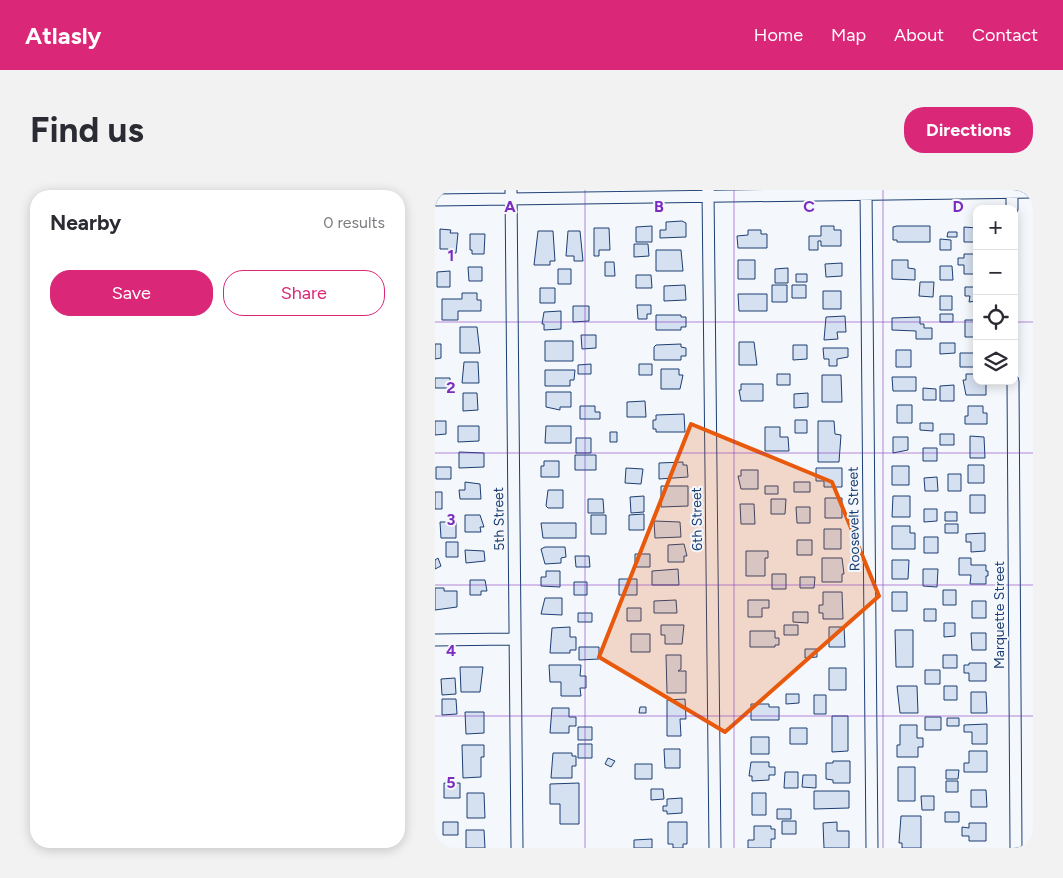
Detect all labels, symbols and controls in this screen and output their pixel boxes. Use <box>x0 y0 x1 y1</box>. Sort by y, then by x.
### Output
text: Atlasly <box>25 21 101 50</box>
text: Home <box>754 24 803 46</box>
text: Map <box>831 24 866 46</box>
text: About <box>894 24 944 46</box>
text: Contact <box>972 24 1038 46</box>
button: Directions <box>904 107 1033 153</box>
text: Find us <box>30 109 144 151</box>
text: A <box>504 197 516 216</box>
text: B <box>654 197 664 216</box>
text: C <box>803 197 815 216</box>
text: D <box>952 197 964 216</box>
map controls <box>973 205 1018 385</box>
button: + <box>973 205 1018 250</box>
text: Nearby <box>50 210 121 235</box>
text: 0 results <box>323 213 385 232</box>
text: 1 <box>448 246 454 265</box>
button: − <box>973 250 1018 295</box>
button: Save <box>50 270 213 316</box>
button: Share <box>223 270 385 316</box>
button: locate <box>973 295 1018 340</box>
button: layers <box>973 340 1018 385</box>
text: 2 <box>446 378 456 397</box>
street label: Roosevelt Street <box>845 466 863 572</box>
street label: 5th Street <box>490 487 508 551</box>
street label: 6th Street <box>688 487 706 551</box>
text: 3 <box>447 510 456 529</box>
street label: Marquette Street <box>991 561 1008 669</box>
text: 4 <box>446 641 456 660</box>
text: 5 <box>446 773 456 792</box>

